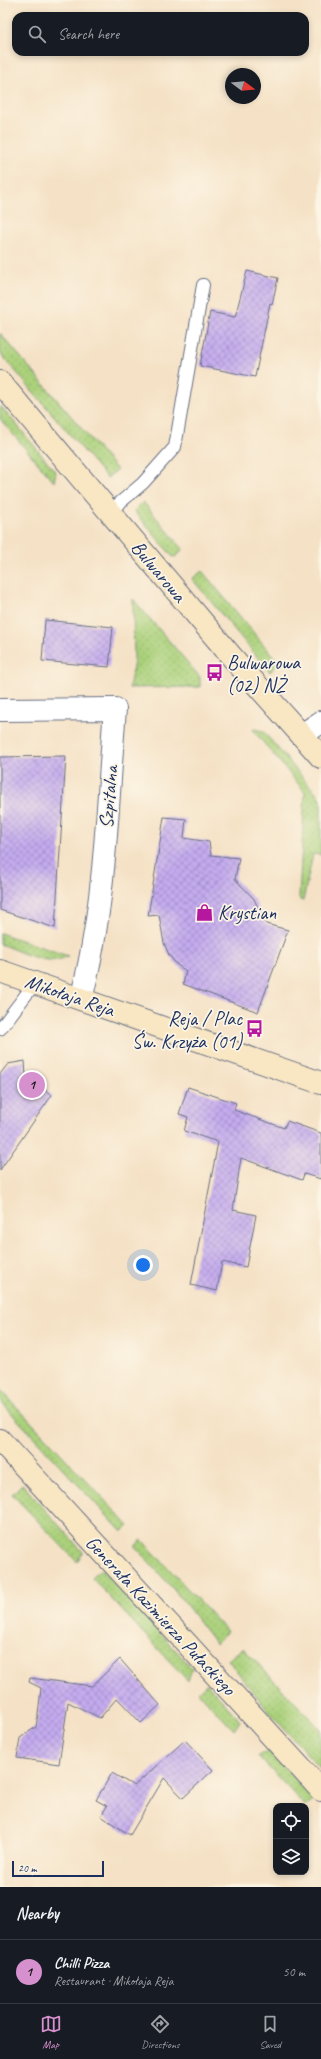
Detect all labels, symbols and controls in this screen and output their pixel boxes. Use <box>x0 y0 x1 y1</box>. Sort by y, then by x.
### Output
search box <box>12 12 309 56</box>
icon: search <box>26 23 48 45</box>
text: Search here <box>58 25 119 44</box>
north arrow <box>225 68 261 104</box>
street label: Bulwarowa <box>126 535 192 608</box>
place label: Bulwarowa (02) NŻ <box>227 650 301 698</box>
bus stop icon: Bulwarowa (02) NŻ <box>204 663 224 683</box>
street label: Szpitalna <box>93 763 124 829</box>
place label: Krystian <box>218 900 277 925</box>
shop icon: Krystian <box>195 902 215 922</box>
street label: Mikołaja Reja <box>22 969 119 1023</box>
place label: Reja / Plac Św. Krzyża (01) <box>132 1006 243 1054</box>
bus stop icon: Reja / Plac Św. Krzyża (01) <box>245 1019 265 1039</box>
pin: 1 <box>19 1070 45 1100</box>
your location <box>133 1255 153 1275</box>
street label: Generała Kazimierza Pułaskiego <box>80 1530 242 1701</box>
map controls <box>273 1803 309 1875</box>
button: locate <box>273 1803 309 1839</box>
button: layers <box>273 1839 309 1875</box>
scale bar <box>12 1859 104 1878</box>
text: 20 m <box>18 1861 37 1875</box>
text: Nearby <box>16 1903 59 1924</box>
text: Chilli Pizza <box>54 1954 109 1973</box>
text: 1 <box>26 1964 32 1980</box>
text: 50 m <box>283 1964 305 1980</box>
text: Restaurant · Mikołaja Reja <box>54 1973 173 1989</box>
tab: Map <box>40 2013 62 2051</box>
tab: Directions <box>141 2013 180 2051</box>
tab: Saved <box>259 2013 281 2051</box>

